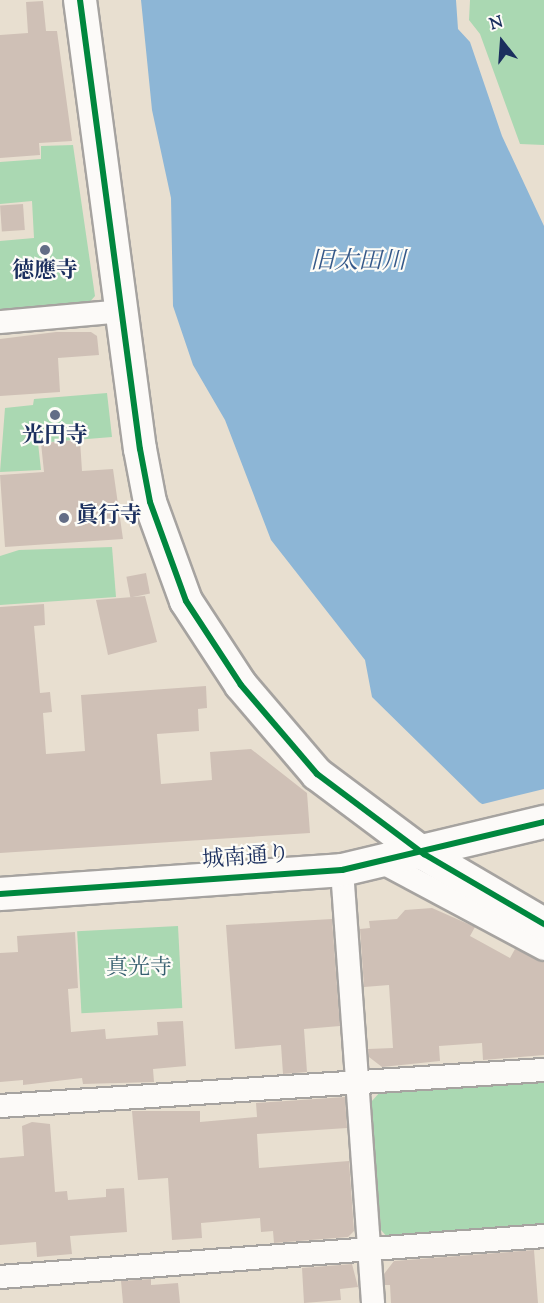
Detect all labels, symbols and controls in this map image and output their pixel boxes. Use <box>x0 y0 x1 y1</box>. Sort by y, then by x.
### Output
text: N <box>487 11 506 37</box>
north arrow <box>472 12 532 72</box>
marker: 徳應寺 <box>38 243 52 257</box>
water label: 旧太田川 <box>310 249 406 277</box>
place label: 徳應寺 <box>12 260 78 286</box>
marker: 光円寺 <box>48 408 62 422</box>
place label: 光円寺 <box>22 425 88 451</box>
place label: 眞行寺 <box>76 505 142 531</box>
marker: 眞行寺 <box>57 511 71 525</box>
street label: 城南通り <box>201 843 291 875</box>
park label: 真光寺 <box>106 957 172 983</box>

